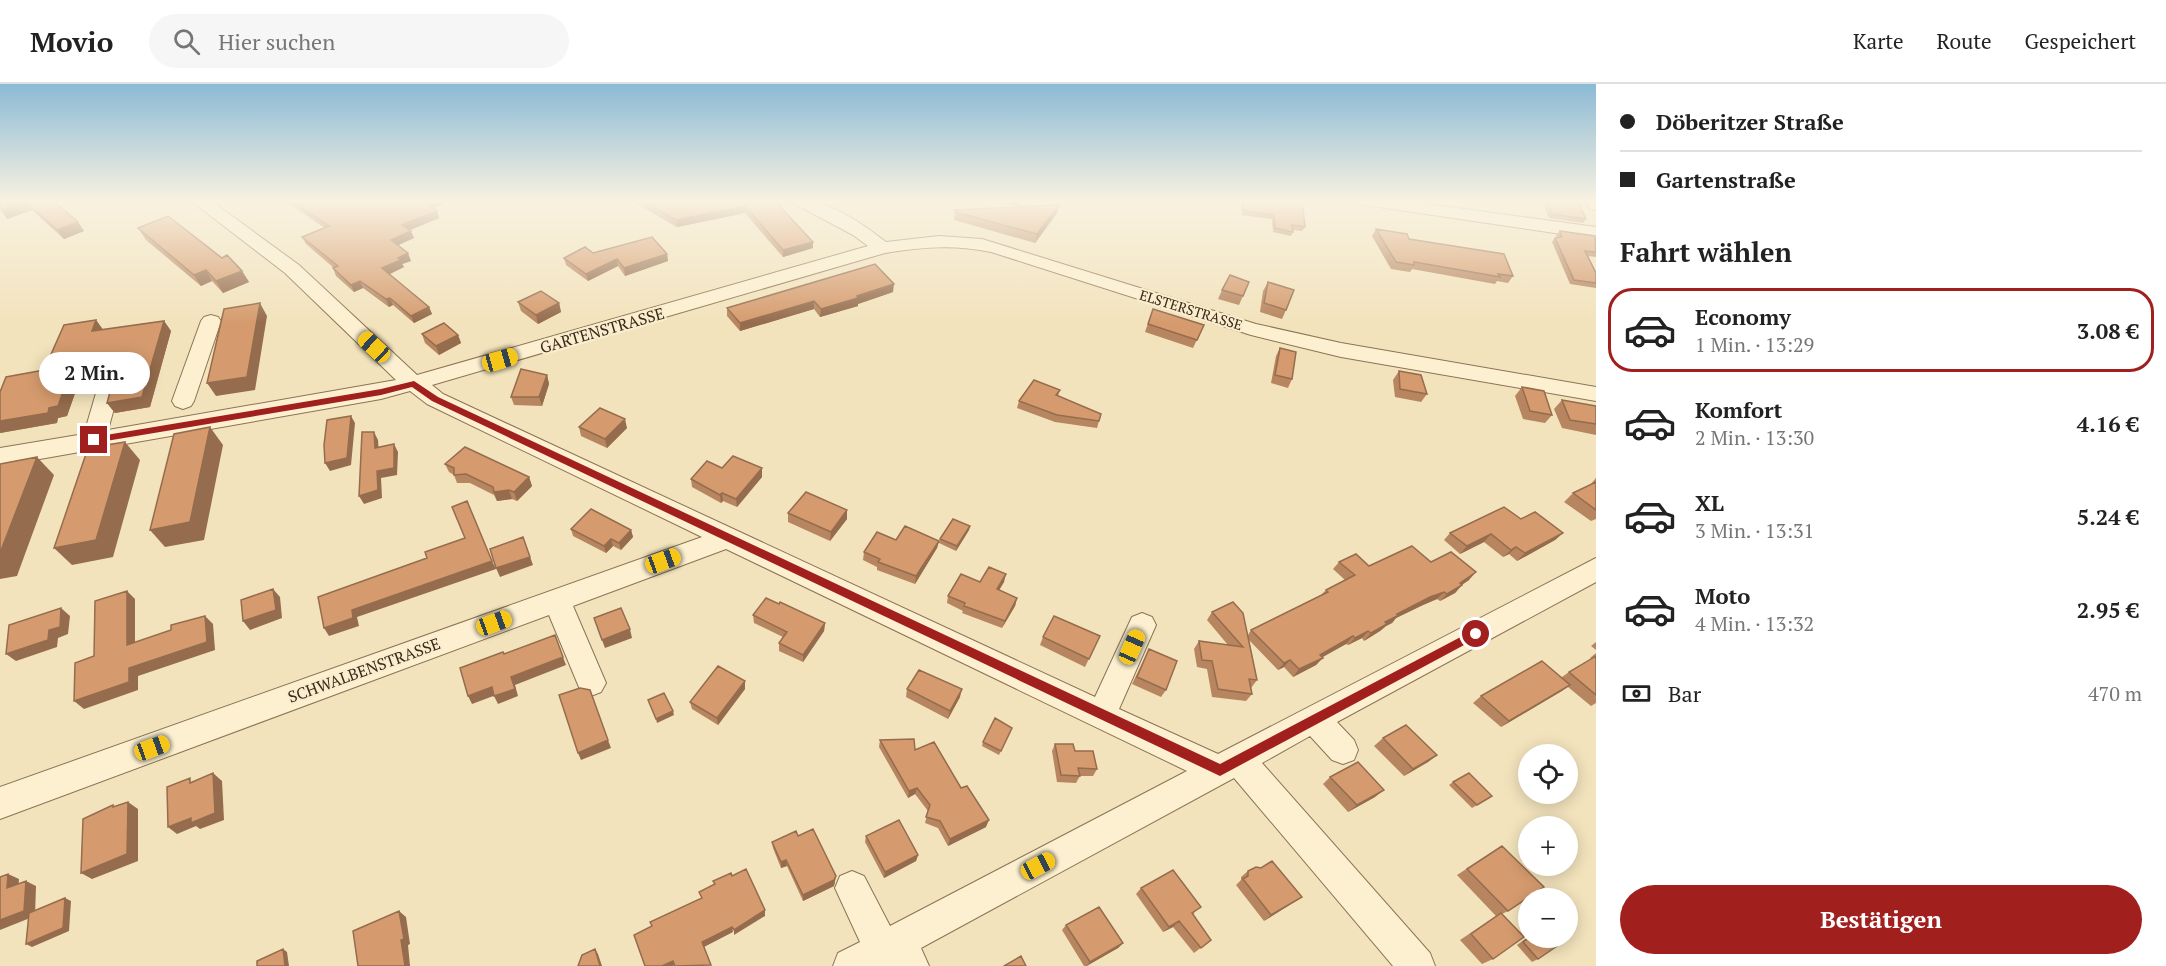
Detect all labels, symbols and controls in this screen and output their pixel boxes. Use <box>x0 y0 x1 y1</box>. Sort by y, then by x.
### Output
search box <box>149 14 569 68</box>
text: Movio <box>30 23 113 60</box>
icon: search <box>170 25 203 58</box>
text: Hier suchen <box>218 27 335 56</box>
text: Karte <box>1853 27 1904 55</box>
text: Route <box>1937 27 1992 55</box>
text: Gespeichert <box>2025 27 2136 55</box>
text: Döberitzer Straße <box>1656 107 1844 136</box>
text: Gartenstraße <box>1656 165 1796 194</box>
text: Fahrt wählen <box>1620 234 1792 270</box>
street label: ELSTERSTRASSE <box>1137 285 1245 334</box>
street label: GARTENSTRASSE <box>537 302 667 358</box>
text: Economy <box>1695 302 1791 331</box>
icon: car <box>1623 303 1677 357</box>
text: 3.08 € <box>2077 316 2139 345</box>
car <box>355 328 393 366</box>
text: 1 Min. · 13:29 <box>1695 331 1814 358</box>
car <box>480 346 520 374</box>
callout: 2 Min. <box>38 353 150 395</box>
text: 2 Min. <box>64 359 125 386</box>
text: Komfort <box>1695 395 1782 424</box>
icon: car <box>1623 396 1677 450</box>
text: 4.16 € <box>2077 409 2139 438</box>
text: 2 Min. · 13:30 <box>1695 424 1814 451</box>
route end <box>80 426 107 453</box>
text: XL <box>1695 488 1724 517</box>
icon: car <box>1623 489 1677 543</box>
text: 5.24 € <box>2077 502 2139 531</box>
text: 3 Min. · 13:31 <box>1695 517 1814 544</box>
car <box>643 546 683 576</box>
text: Moto <box>1695 581 1750 610</box>
icon: car <box>1623 582 1677 636</box>
text: 2.95 € <box>2077 595 2139 624</box>
car <box>474 608 514 638</box>
text: 4 Min. · 13:32 <box>1695 610 1814 637</box>
route start <box>1462 620 1489 647</box>
car <box>1116 627 1148 667</box>
street label: SCHWALBENSTRASSE <box>285 632 443 708</box>
icon: cash <box>1620 677 1653 710</box>
text: Bar <box>1668 679 1701 708</box>
text: 470 m <box>2088 680 2142 707</box>
car <box>132 733 172 763</box>
map controls <box>1518 744 1578 948</box>
button: locate <box>1518 744 1578 804</box>
button: + <box>1518 816 1578 876</box>
car <box>1018 850 1058 882</box>
button: Bestätigen <box>1620 885 2142 954</box>
button: − <box>1518 888 1578 948</box>

